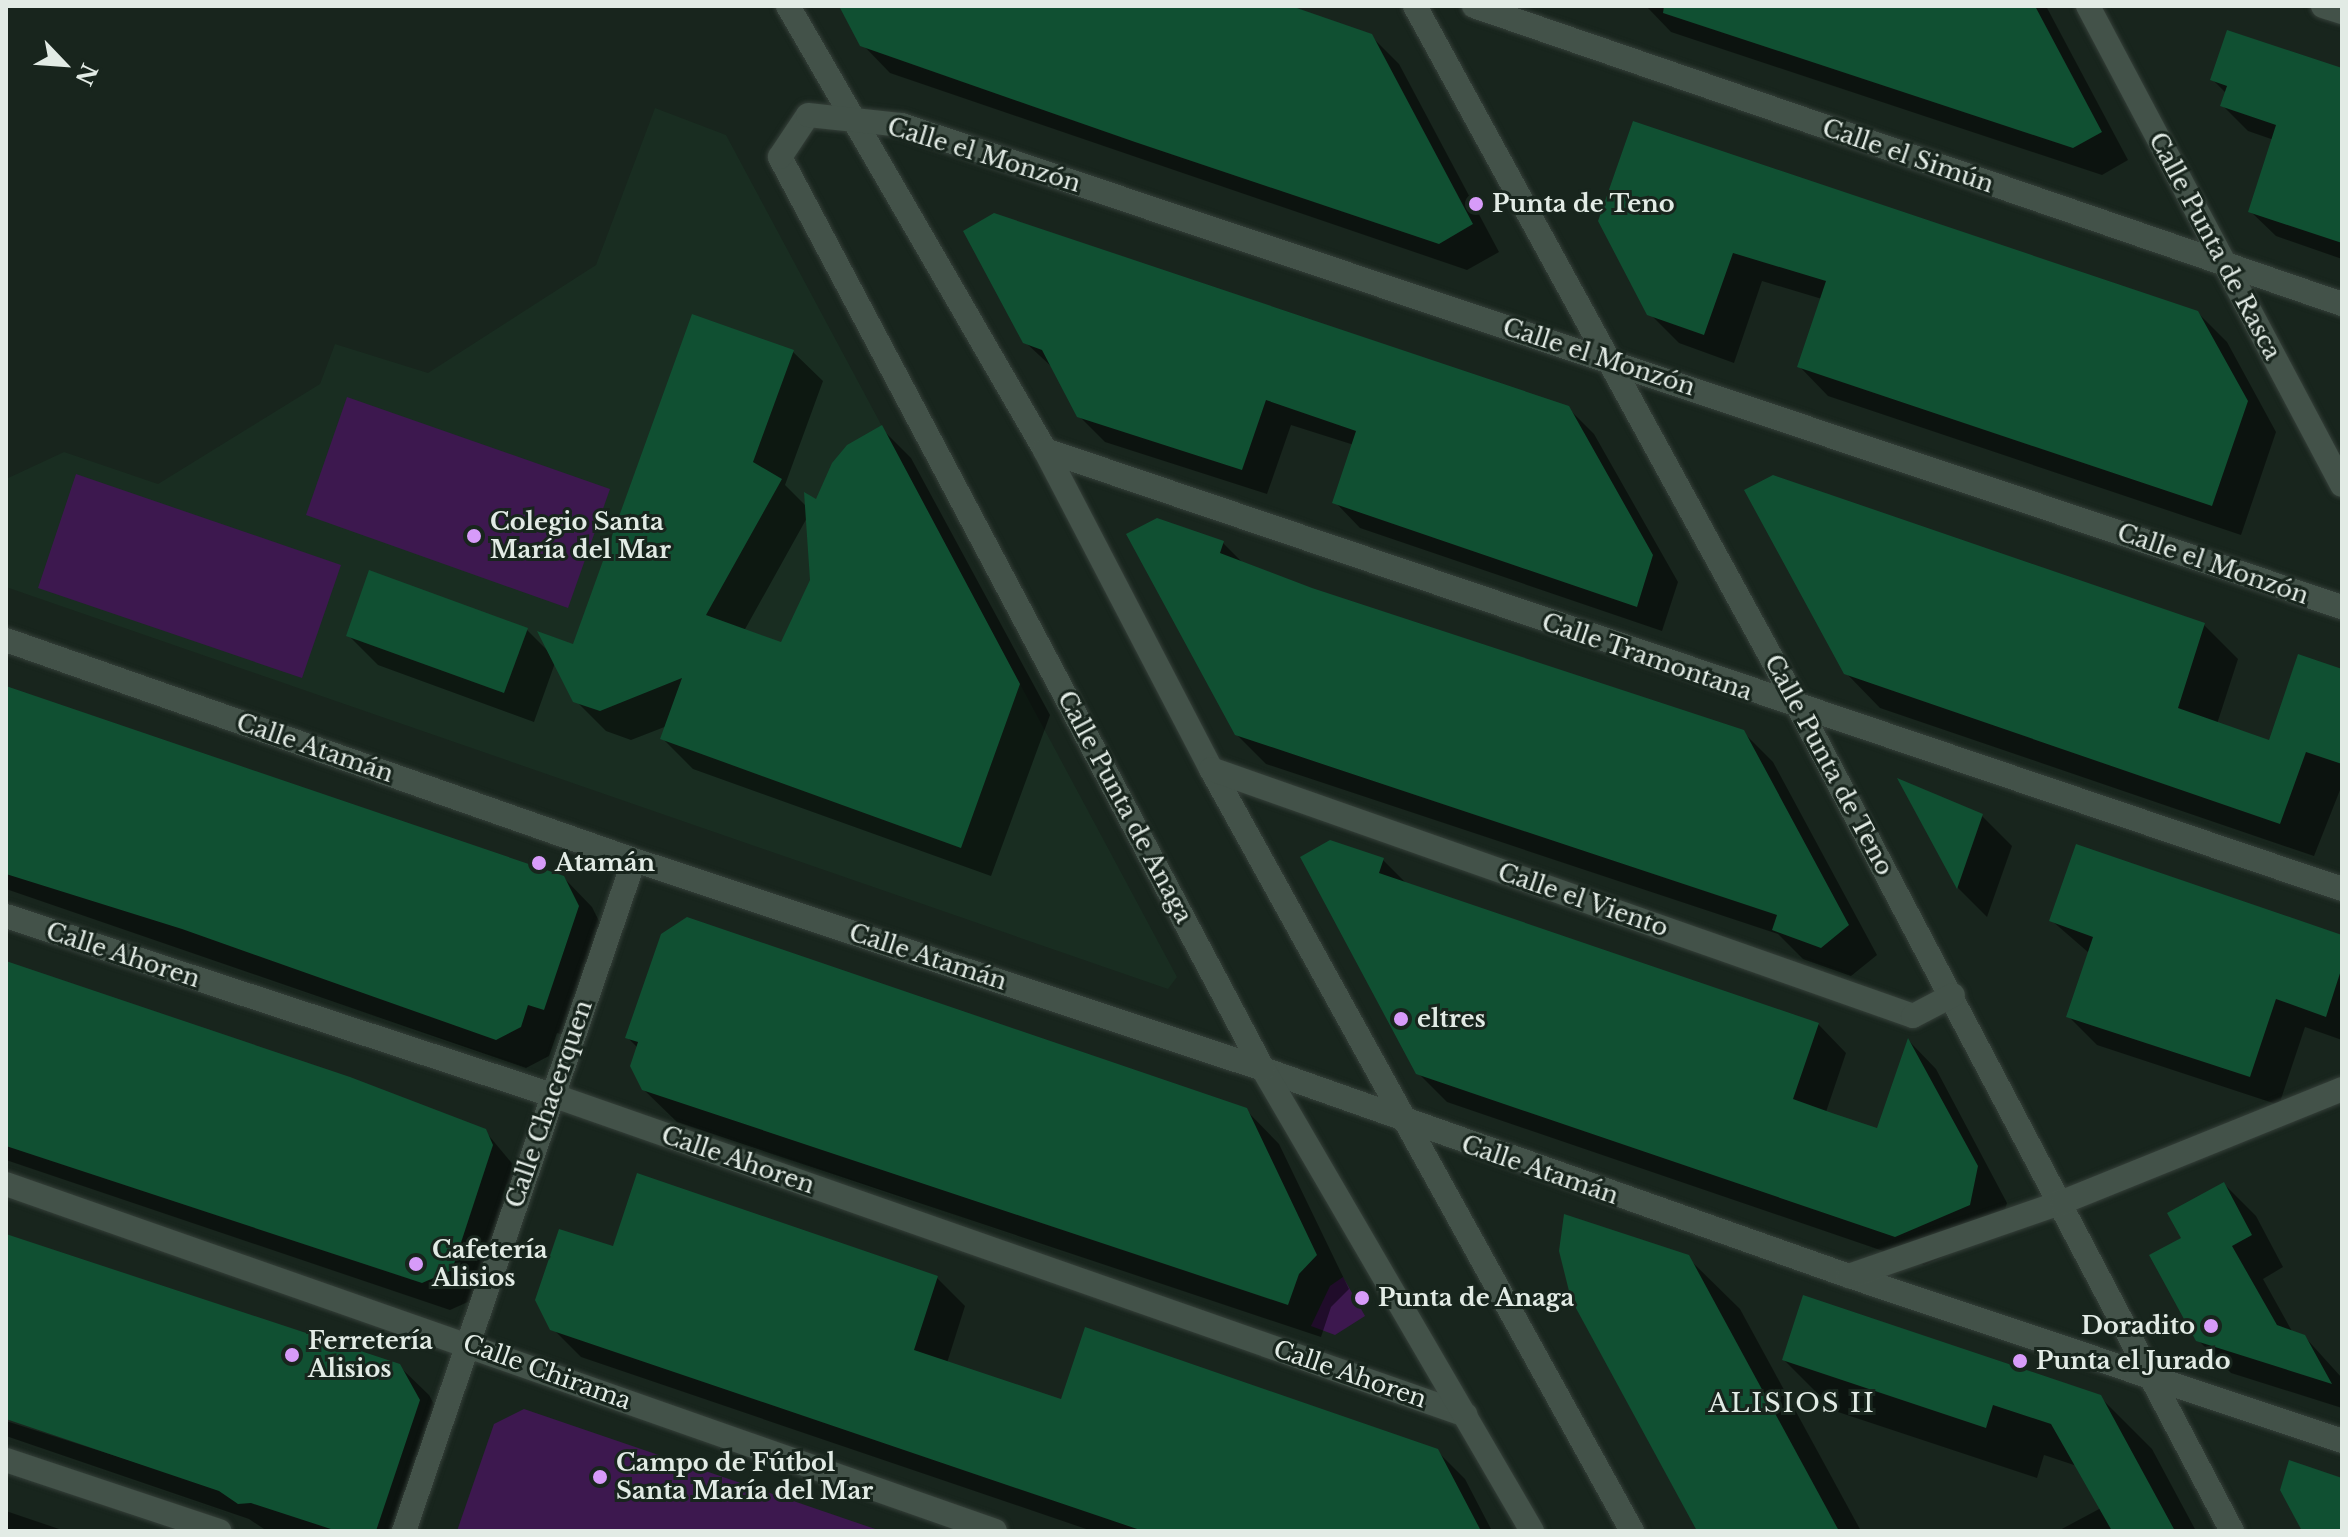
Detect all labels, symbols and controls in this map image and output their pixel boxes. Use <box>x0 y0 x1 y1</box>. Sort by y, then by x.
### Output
north arrow <box>24 24 104 104</box>
text: N <box>70 59 103 89</box>
street label: Calle el Monzón <box>884 112 1084 198</box>
street label: Calle el Simún <box>1819 113 1997 199</box>
street label: Calle Punta de Rasca <box>2143 127 2287 365</box>
place label: Punta de Teno <box>1492 190 1675 218</box>
marker: Punta de Teno <box>1467 195 1485 213</box>
street label: Calle el Monzón <box>1499 312 1699 402</box>
place label: Colegio Santa María del Mar <box>490 508 671 564</box>
street label: Calle el Monzón <box>2113 518 2313 610</box>
marker: Colegio Santa María del Mar <box>465 527 483 545</box>
street label: Calle Tramontana <box>1538 607 1756 707</box>
street label: Calle Punta de Teno <box>1758 649 1900 881</box>
street label: Calle Punta de Anaga <box>1051 685 1199 929</box>
street label: Calle Atamán <box>232 708 398 788</box>
place label: Atamán <box>555 849 655 877</box>
marker: Atamán <box>530 854 548 872</box>
street label: Calle el Viento <box>1494 857 1672 943</box>
street label: Calle Ahoren <box>42 916 204 994</box>
street label: Calle Atamán <box>845 918 1011 996</box>
street label: Calle Chacerquen <box>500 996 598 1212</box>
place label: eltres <box>1417 1005 1486 1033</box>
marker: eltres <box>1392 1010 1410 1028</box>
street label: Calle Ahoren <box>657 1120 819 1200</box>
street label: Calle Atamán <box>1457 1130 1623 1210</box>
place label: Cafetería Alisios <box>432 1236 547 1292</box>
marker: Cafetería Alisios <box>407 1255 425 1273</box>
place label: Punta de Anaga <box>1378 1284 1575 1312</box>
marker: Punta de Anaga <box>1353 1289 1371 1307</box>
place label: Doradito <box>2081 1312 2195 1340</box>
marker: Doradito <box>2202 1317 2220 1335</box>
place label: Ferretería Alisios <box>308 1327 433 1383</box>
street label: Calle Chirama <box>459 1328 635 1416</box>
street label: Calle Ahoren <box>1269 1334 1431 1414</box>
marker: Ferretería Alisios <box>283 1346 301 1364</box>
place label: Punta el Jurado <box>2036 1347 2231 1375</box>
marker: Punta el Jurado <box>2011 1352 2029 1370</box>
district label: ALISIOS II <box>1708 1388 1876 1420</box>
place label: Campo de Fútbol Santa María del Mar <box>616 1449 873 1505</box>
marker: Campo de Fútbol Santa María del Mar <box>591 1468 609 1486</box>

